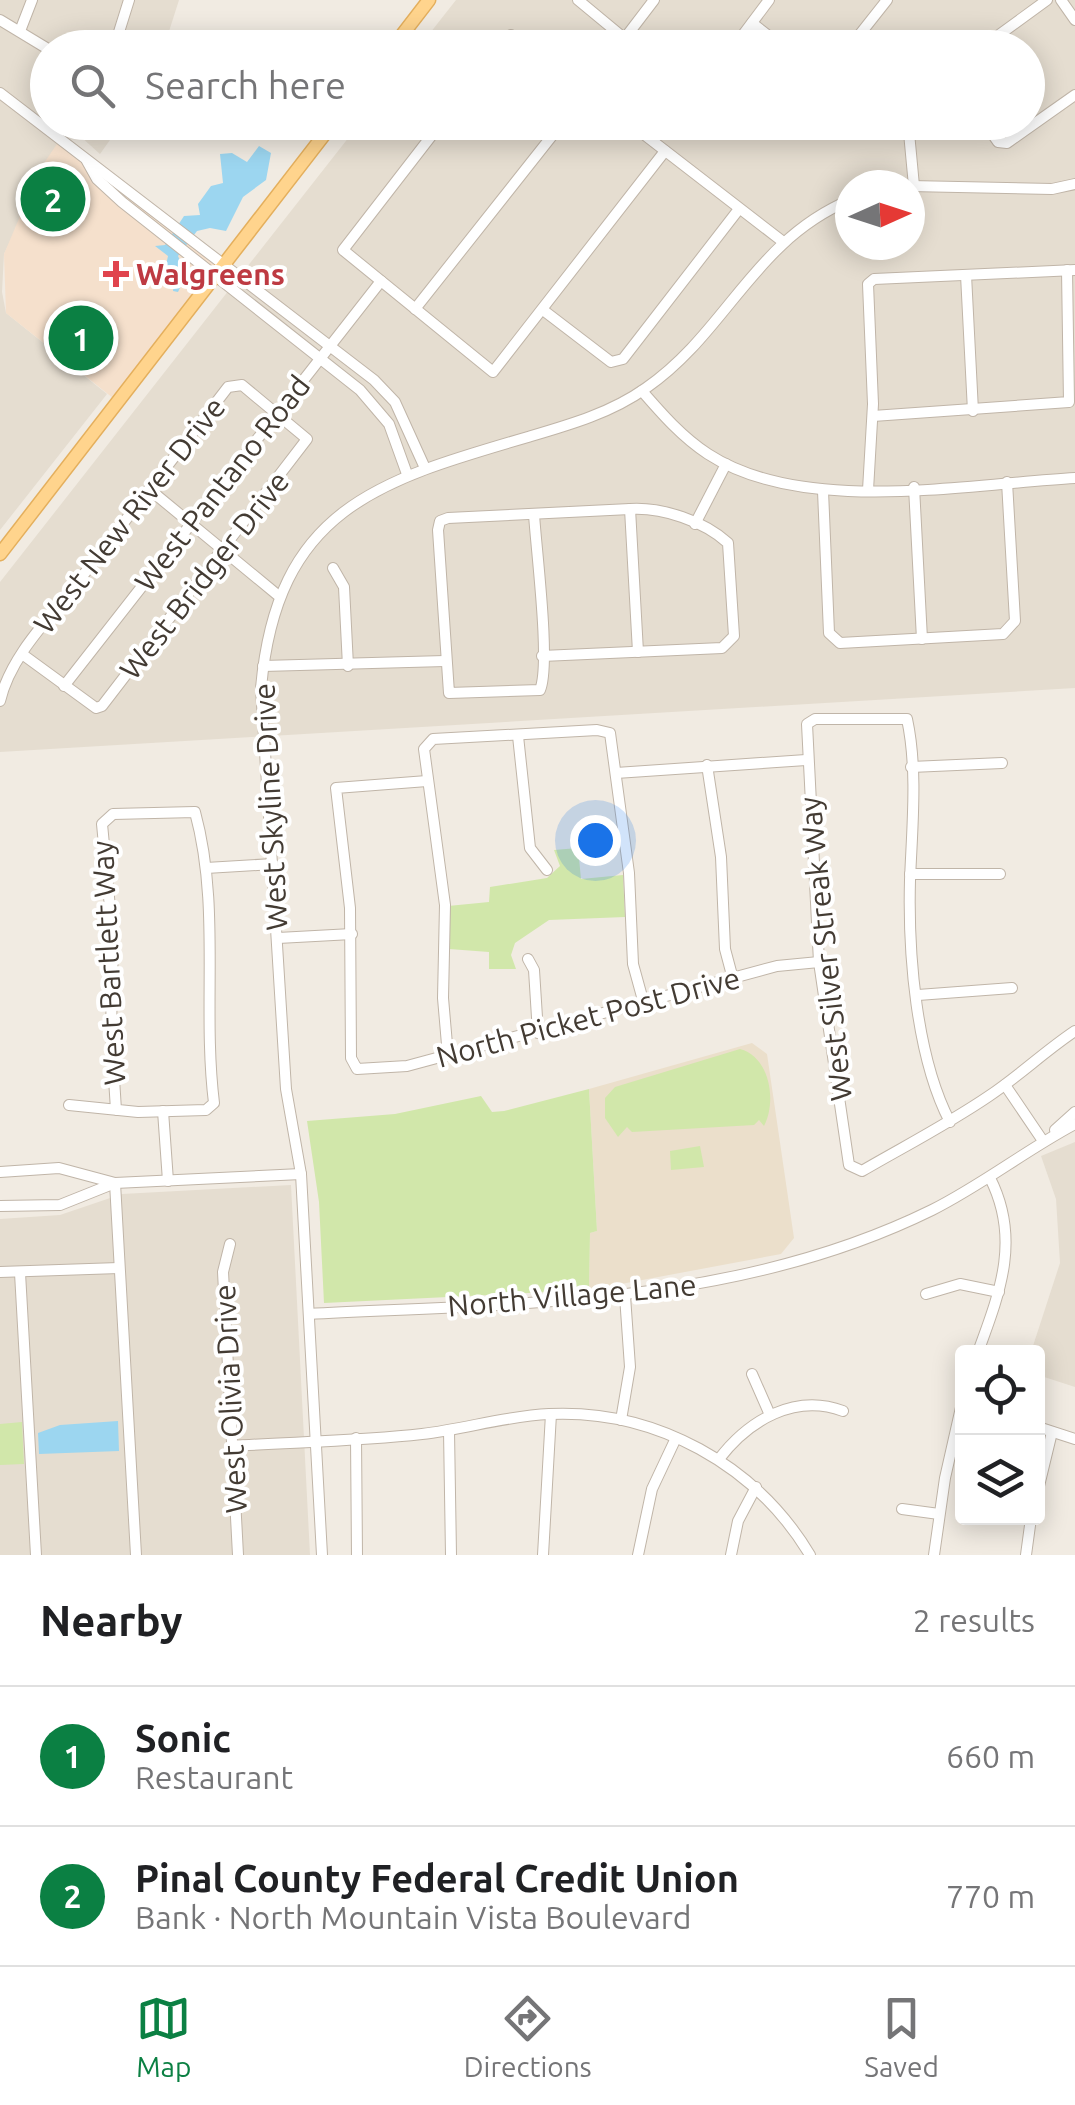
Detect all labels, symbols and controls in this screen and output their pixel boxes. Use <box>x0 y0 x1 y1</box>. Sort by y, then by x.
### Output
search box <box>30 30 1045 140</box>
icon: search <box>65 58 120 113</box>
text: Search here <box>145 64 346 106</box>
pin: 2 <box>20 162 86 236</box>
north arrow <box>835 170 925 260</box>
place label: Walgreens <box>136 257 285 291</box>
marker: Walgreens <box>105 263 127 285</box>
pin: 1 <box>48 300 114 376</box>
street label: West Pantano Road <box>127 369 317 597</box>
street label: West New River Drive <box>26 390 232 640</box>
street label: West Bridger Drive <box>112 465 296 685</box>
street label: West Skyline Drive <box>247 682 293 932</box>
street label: West Silver Streak Way <box>792 795 858 1103</box>
your location <box>570 815 621 866</box>
street label: West Bartlett Way <box>85 840 131 1086</box>
street label: North Picket Post Drive <box>432 960 744 1074</box>
street label: North Village Lane <box>446 1267 698 1323</box>
street label: West Olivia Drive <box>207 1284 253 1514</box>
map controls <box>955 1345 1045 1525</box>
button: locate <box>955 1345 1045 1435</box>
button: layers <box>955 1435 1045 1525</box>
text: Nearby <box>40 1597 183 1644</box>
text: 2 results <box>913 1602 1035 1638</box>
text: Sonic <box>135 1717 231 1759</box>
text: 1 <box>63 1738 82 1774</box>
text: 660 m <box>946 1738 1035 1774</box>
text: Restaurant <box>135 1759 293 1795</box>
text: Pinal County Federal Credit Union <box>135 1857 739 1899</box>
text: 2 <box>63 1878 82 1914</box>
text: 770 m <box>946 1878 1035 1914</box>
text: Bank · North Mountain Vista Boulevard <box>135 1899 692 1935</box>
tab: Map <box>136 1991 191 2082</box>
tab: Directions <box>464 1991 592 2082</box>
tab: Saved <box>864 1991 939 2082</box>

